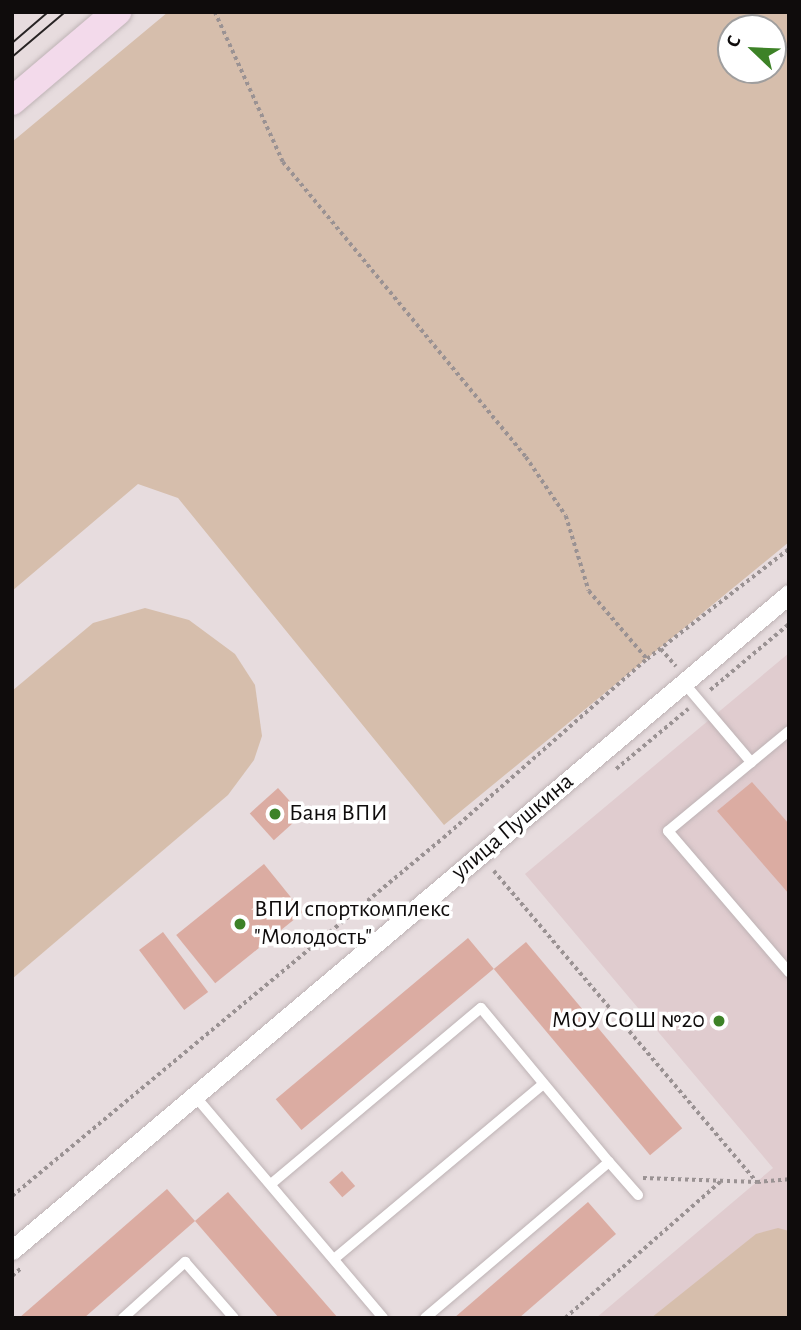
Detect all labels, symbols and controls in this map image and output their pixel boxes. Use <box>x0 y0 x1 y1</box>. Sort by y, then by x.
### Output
north arrow <box>717 14 787 84</box>
text: С <box>723 33 745 50</box>
street label: улица Пушкина <box>446 768 580 886</box>
place label: Баня ВПИ <box>289 800 388 828</box>
marker: Баня ВПИ <box>267 806 283 822</box>
place label: ВПИ спорткомплекс "Молодость" <box>254 896 450 952</box>
marker: ВПИ спорткомплекс "Молодость" <box>232 916 248 932</box>
place label: МОУ СОШ №20 <box>552 1007 705 1035</box>
marker: МОУ СОШ №20 <box>711 1013 727 1029</box>

